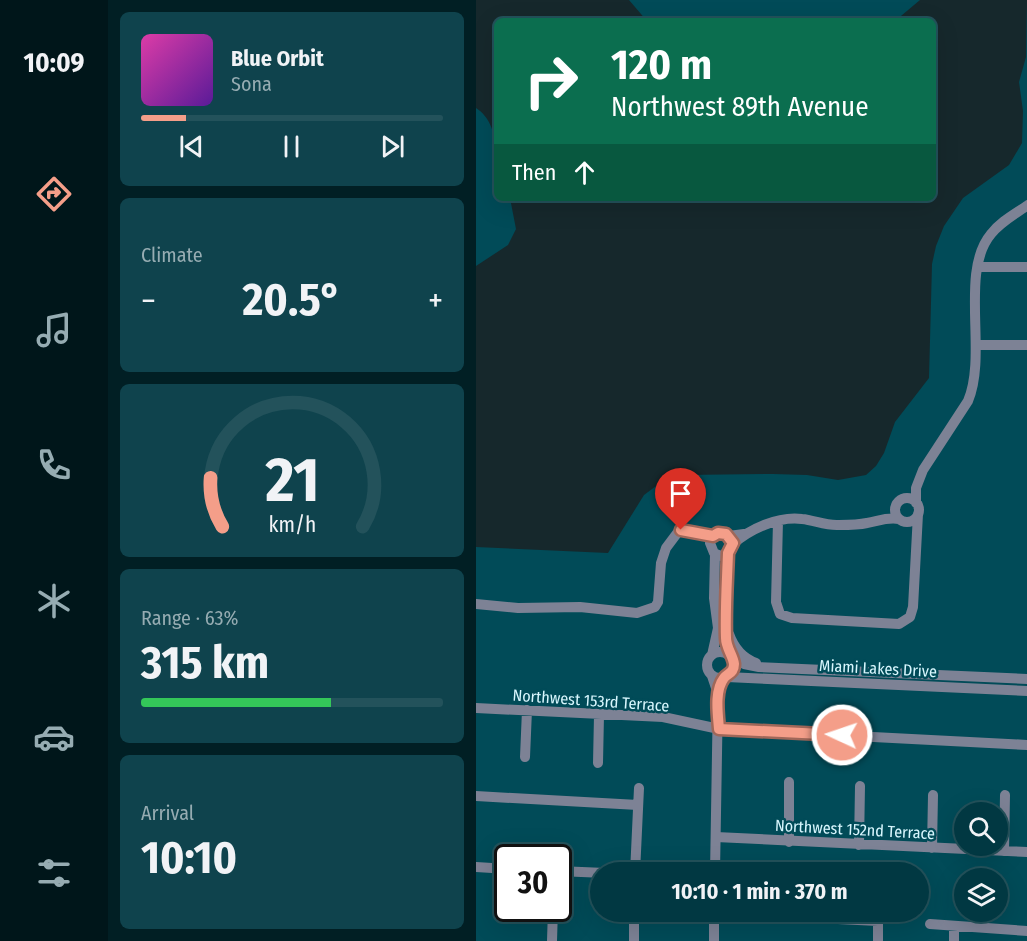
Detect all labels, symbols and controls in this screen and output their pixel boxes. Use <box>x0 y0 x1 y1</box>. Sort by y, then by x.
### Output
text: 120 m <box>611 40 712 90</box>
icon: right <box>512 42 590 120</box>
text: Blue Orbit <box>231 45 324 72</box>
text: 10:09 <box>24 47 84 79</box>
text: Sona <box>231 72 272 96</box>
text: Northwest 89th Avenue <box>611 91 869 123</box>
icon: previous <box>175 130 208 163</box>
icon: pause <box>275 130 308 163</box>
icon: next <box>376 130 409 163</box>
icon: ahead <box>568 156 601 189</box>
text: Then <box>512 159 556 186</box>
icon: directions <box>33 173 75 215</box>
text: Climate <box>141 243 203 267</box>
text: 20.5° <box>242 273 341 327</box>
text: − <box>141 281 156 321</box>
text: + <box>428 281 443 321</box>
icon: music <box>33 309 75 351</box>
icon: phone <box>33 444 75 486</box>
text: 21 <box>264 444 319 519</box>
pin <box>655 468 706 530</box>
icon: arrive <box>664 477 697 510</box>
text: km/h <box>268 513 316 539</box>
icon: climate <box>33 580 75 622</box>
text: Range · 63% <box>141 606 238 630</box>
text: 315 km <box>141 636 269 690</box>
street label: Miami Lakes Drive <box>819 656 937 681</box>
street label: Northwest 153rd Terrace <box>512 686 670 715</box>
position arrow <box>810 703 874 767</box>
icon: car <box>33 716 75 758</box>
text: Arrival <box>141 801 194 825</box>
map controls <box>954 802 1008 922</box>
button: search <box>954 802 1008 856</box>
street label: Northwest 152nd Terrace <box>774 816 936 843</box>
text: 10:10 <box>141 831 237 885</box>
speed limit sign: 30 <box>494 844 572 922</box>
icon: filters <box>33 852 75 894</box>
button: layers <box>954 868 1008 922</box>
text: 10:10 · 1 min · 370 m <box>671 878 848 905</box>

